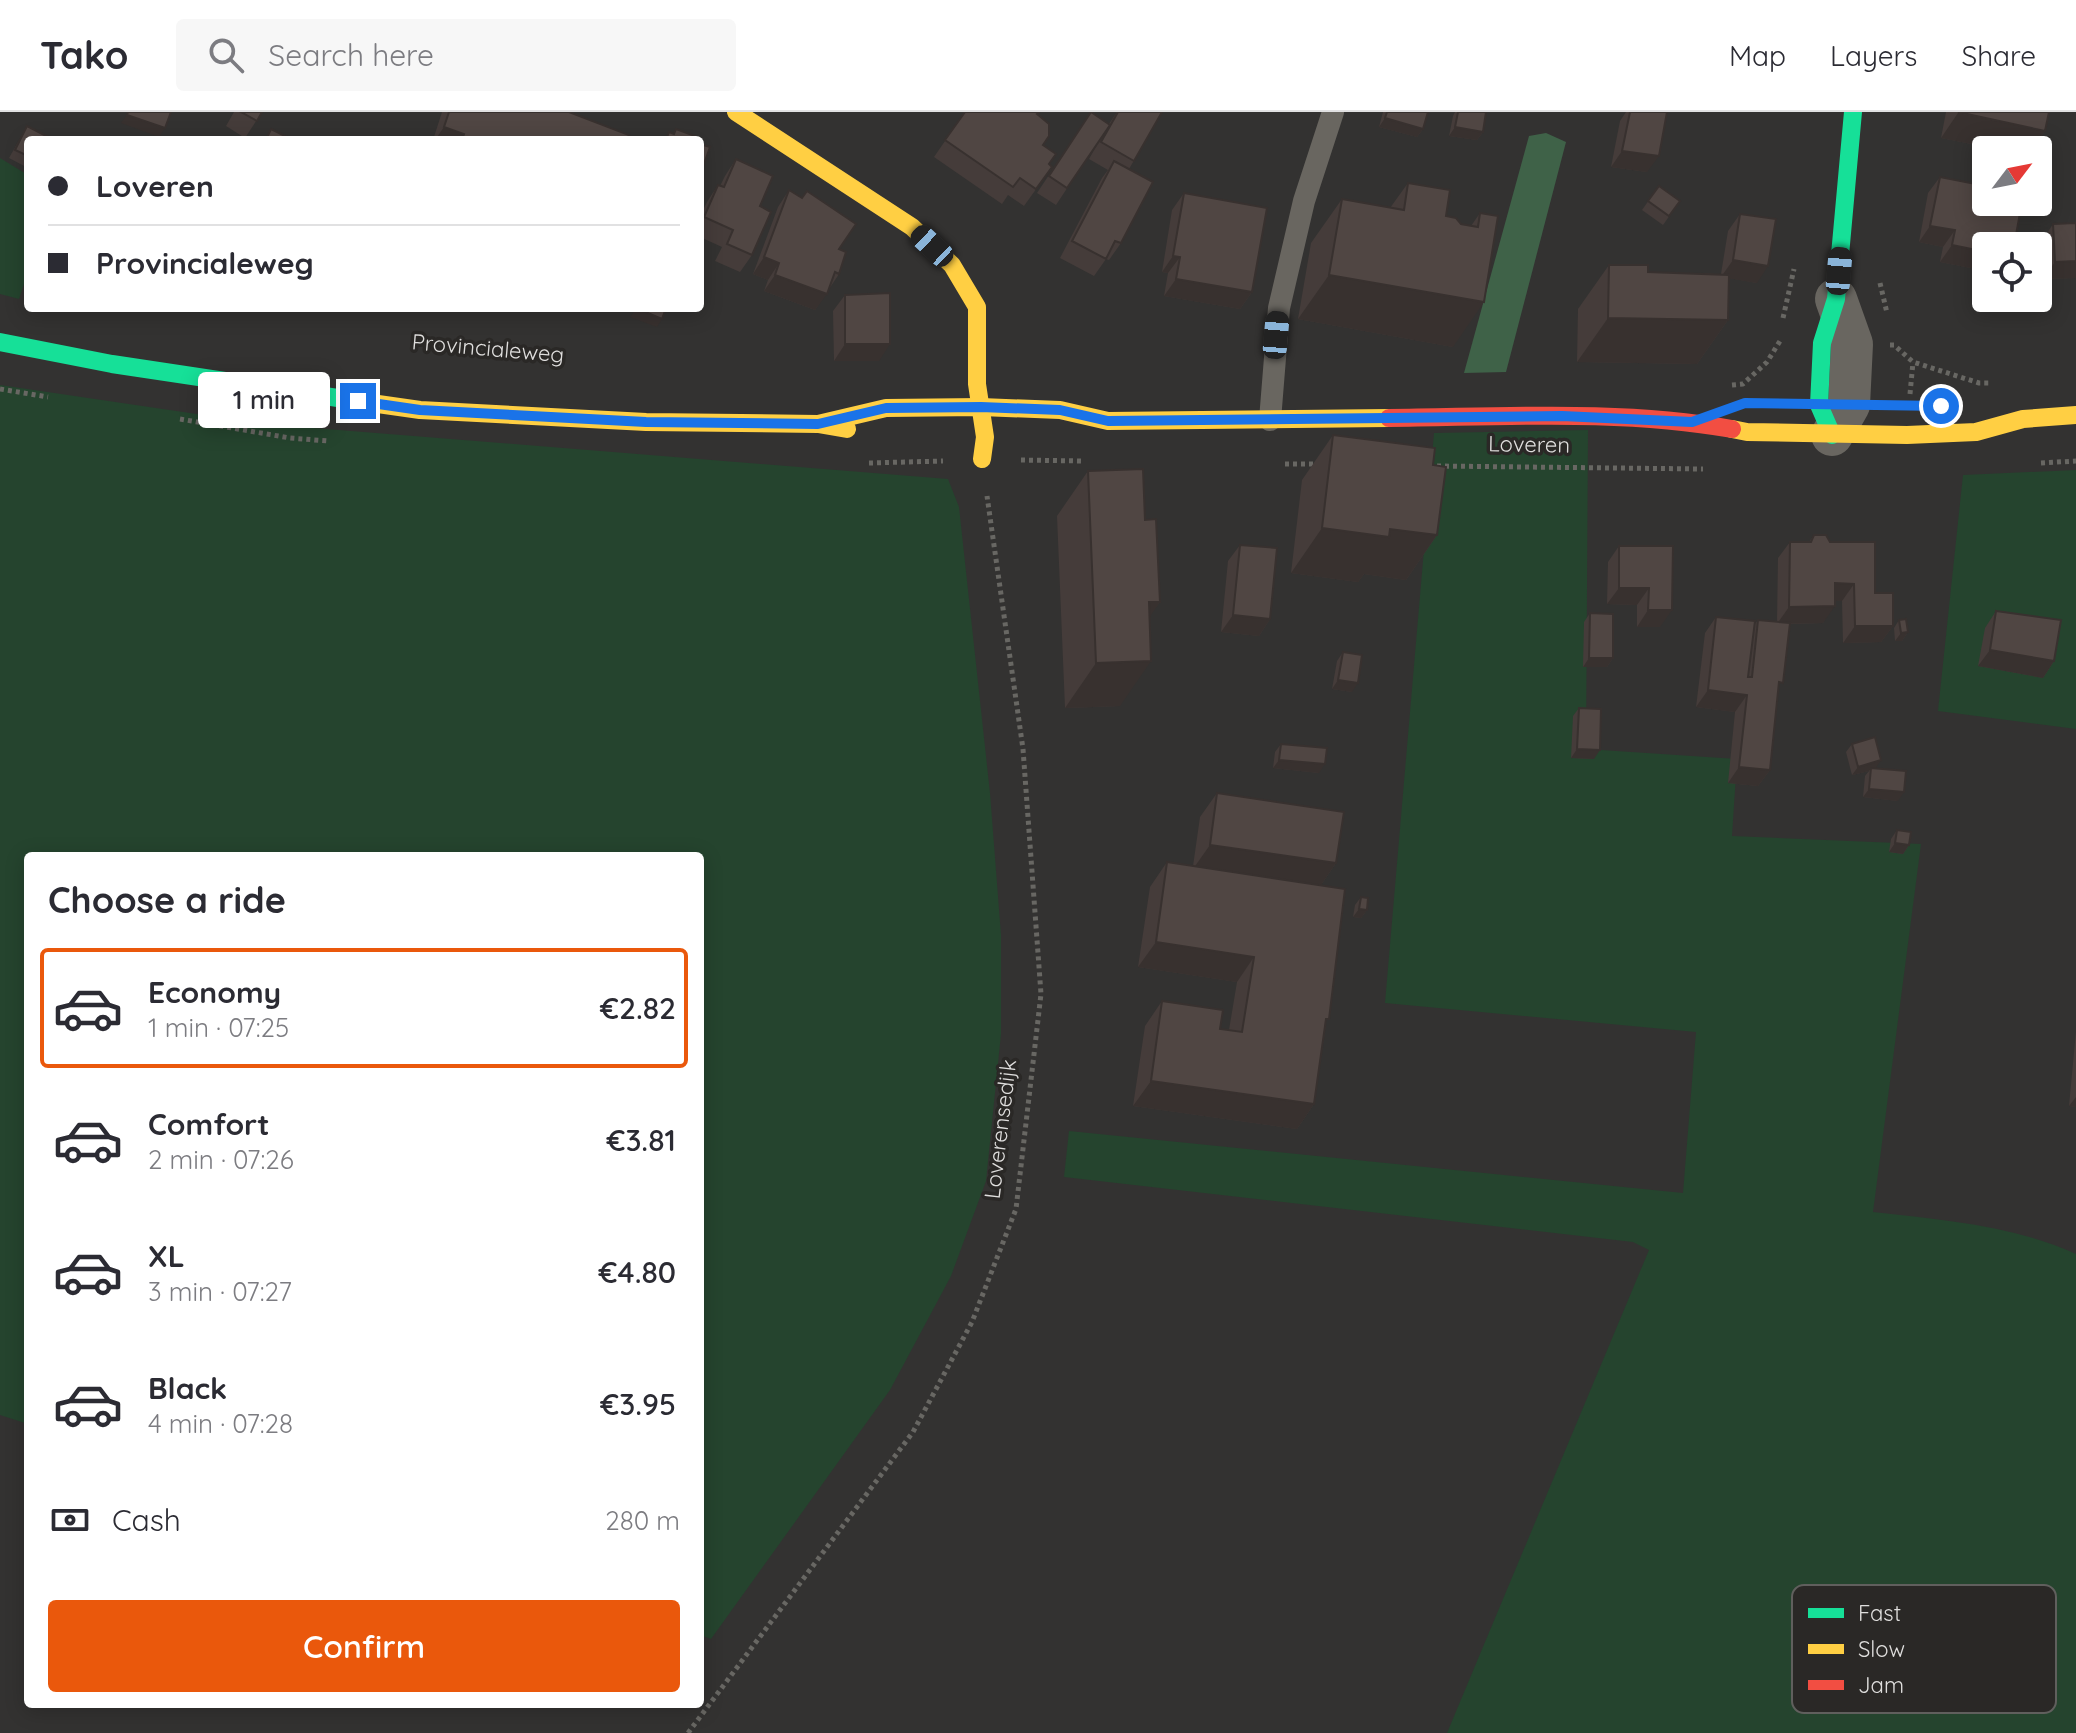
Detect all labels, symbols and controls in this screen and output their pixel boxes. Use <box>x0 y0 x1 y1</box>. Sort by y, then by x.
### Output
search box <box>176 19 736 91</box>
text: Tako <box>40 31 128 79</box>
icon: search <box>204 33 248 77</box>
text: Search here <box>268 36 434 74</box>
text: Map <box>1729 38 1786 73</box>
text: Layers <box>1830 38 1917 73</box>
text: Share <box>1961 38 2036 73</box>
north arrow <box>1972 136 2052 216</box>
map controls <box>1972 136 2052 312</box>
text: Loveren <box>96 167 214 205</box>
car <box>906 221 958 271</box>
button: locate <box>1972 232 2052 312</box>
text: Provincialeweg <box>96 244 314 282</box>
car <box>1825 246 1853 296</box>
car <box>1262 310 1290 360</box>
street label: Provincialeweg <box>411 327 565 369</box>
callout: 1 min <box>198 373 330 429</box>
text: 1 min <box>233 383 295 416</box>
route end <box>340 383 376 419</box>
route start <box>1923 388 1959 424</box>
street label: Loveren <box>1488 429 1570 459</box>
text: Choose a ride <box>48 877 286 922</box>
icon: car <box>52 972 124 1044</box>
text: Economy <box>148 973 281 1011</box>
text: €2.82 <box>600 989 676 1027</box>
text: 1 min · 07:25 <box>148 1011 289 1044</box>
street label: Loverensedijk <box>978 1058 1022 1200</box>
icon: car <box>52 1104 124 1176</box>
text: Comfort <box>148 1105 269 1143</box>
text: €3.81 <box>606 1121 676 1159</box>
text: 2 min · 07:26 <box>148 1143 294 1176</box>
icon: car <box>52 1236 124 1308</box>
text: XL <box>148 1237 185 1275</box>
text: €4.80 <box>598 1253 676 1291</box>
text: 3 min · 07:27 <box>148 1275 292 1308</box>
icon: car <box>52 1368 124 1440</box>
text: Black <box>148 1369 227 1407</box>
text: €3.95 <box>600 1385 676 1423</box>
text: 4 min · 07:28 <box>148 1407 293 1440</box>
icon: cash <box>48 1498 92 1542</box>
text: Cash <box>112 1501 181 1539</box>
text: 280 m <box>605 1504 680 1537</box>
legend <box>1792 1585 2056 1713</box>
text: Fast <box>1858 1599 1901 1627</box>
button: Confirm <box>48 1600 680 1692</box>
text: Slow <box>1858 1635 1905 1663</box>
text: Jam <box>1858 1671 1904 1699</box>

